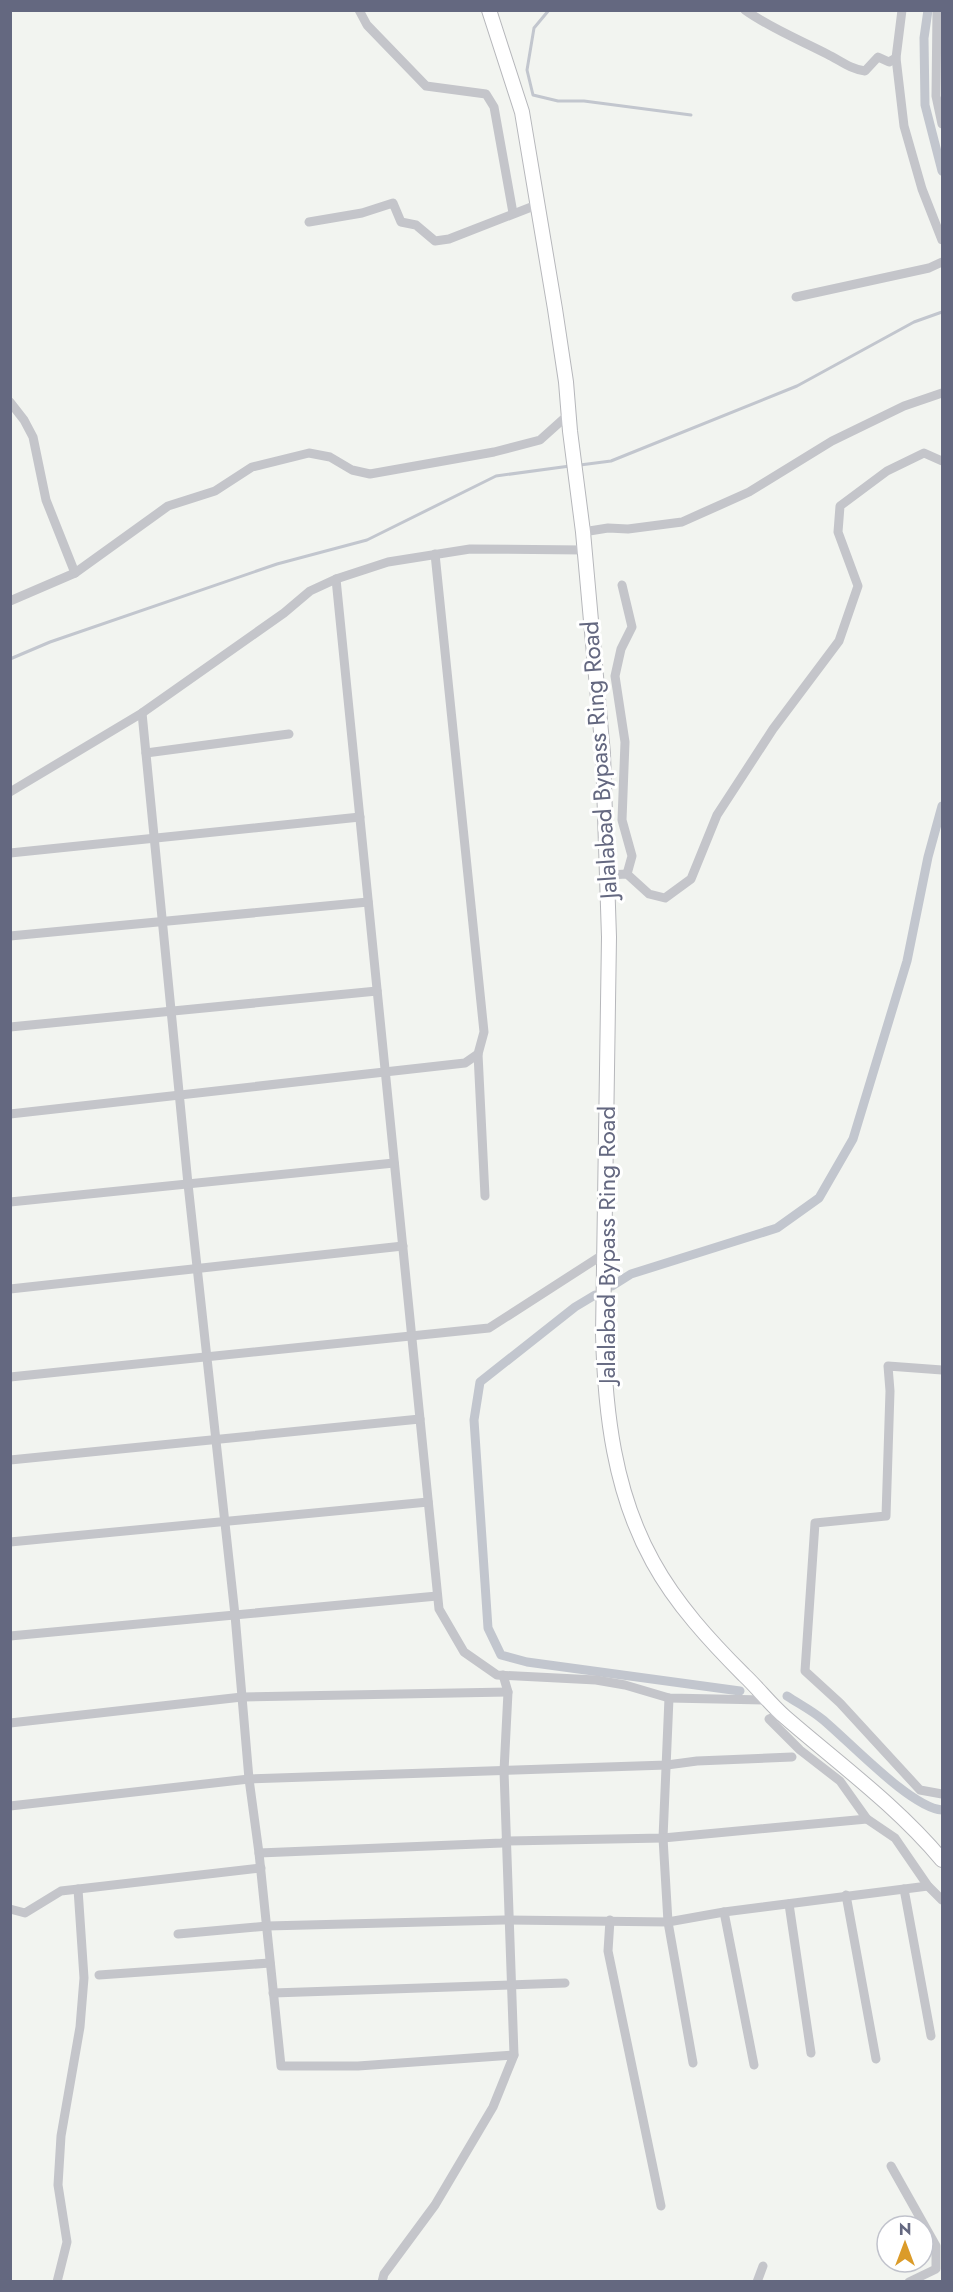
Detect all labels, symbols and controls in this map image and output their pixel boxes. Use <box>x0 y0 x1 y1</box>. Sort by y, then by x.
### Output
street label: Jalalabad Bypass Ring Road <box>572 620 626 903</box>
street label: Jalalabad Bypass Ring Road <box>589 1106 624 1387</box>
north arrow <box>875 2214 935 2274</box>
text: N <box>899 2218 911 2241</box>

